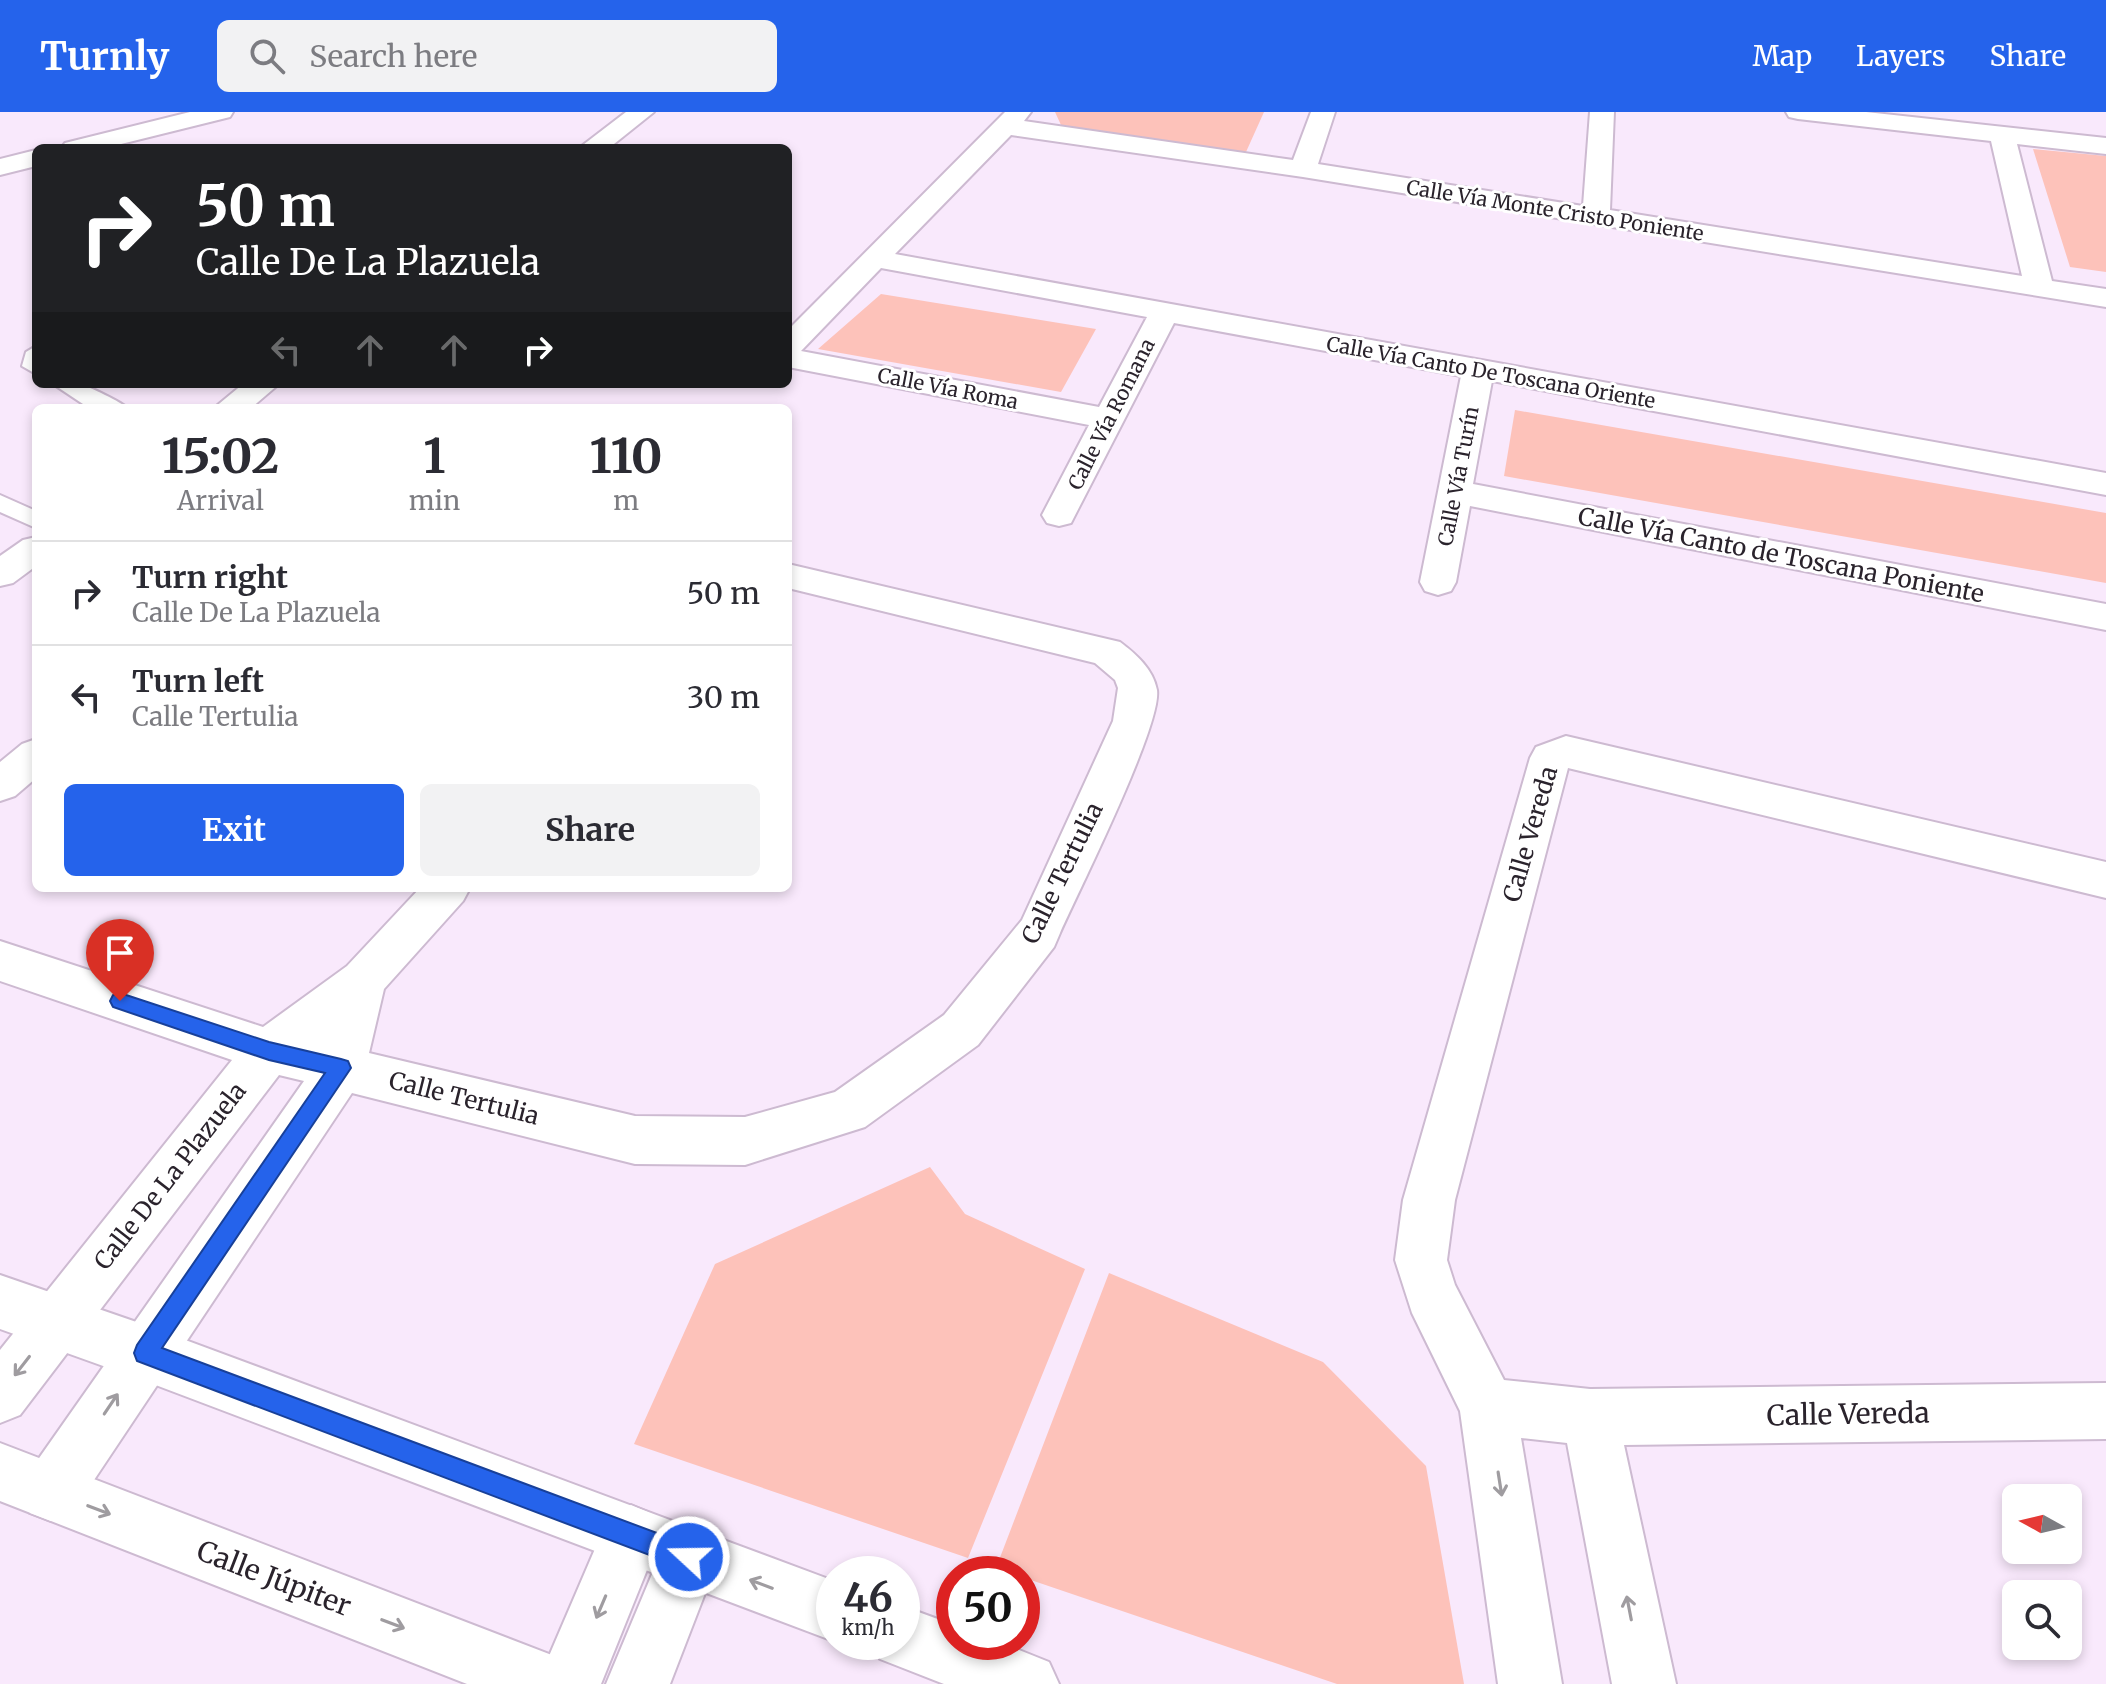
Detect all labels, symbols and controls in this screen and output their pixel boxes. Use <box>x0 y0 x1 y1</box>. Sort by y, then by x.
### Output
search box <box>217 20 777 92</box>
text: Turnly <box>40 33 169 80</box>
icon: search <box>245 34 289 78</box>
text: Search here <box>309 37 478 75</box>
text: Map <box>1752 38 1812 74</box>
text: Layers <box>1856 38 1945 74</box>
text: Share <box>1989 38 2066 74</box>
text: 50 m <box>196 171 335 241</box>
street label: Calle Vía Monte Cristo Poniente <box>1405 174 1705 246</box>
icon: right <box>64 176 168 280</box>
text: Calle De La Plazuela <box>196 240 540 285</box>
icon: left <box>264 328 308 372</box>
icon: ahead <box>348 328 392 372</box>
icon: ahead <box>432 328 476 372</box>
icon: right <box>516 328 560 372</box>
street label: Calle Vía Canto De Toscana Oriente <box>1325 331 1657 413</box>
street label: Calle Vía Romana <box>1062 334 1160 494</box>
street label: Calle Vía Roma <box>876 362 1021 414</box>
street label: Calle Vía Turín <box>1432 404 1484 548</box>
text: 15:02 <box>161 426 279 486</box>
text: 1 <box>423 426 446 486</box>
text: 110 <box>590 426 663 486</box>
text: Arrival <box>177 484 264 517</box>
text: min <box>409 484 460 517</box>
text: m <box>613 484 639 517</box>
street label: Calle Vía Canto de Toscana Poniente <box>1575 500 1987 610</box>
text: Turn right <box>132 558 288 596</box>
icon: right <box>64 571 108 615</box>
text: 50 m <box>687 574 760 612</box>
text: Calle De La Plazuela <box>132 596 380 629</box>
text: Turn left <box>132 662 264 700</box>
icon: left <box>64 675 108 719</box>
text: 30 m <box>687 678 760 716</box>
text: Calle Tertulia <box>132 700 298 733</box>
street label: Calle Vereda <box>1496 762 1564 905</box>
button: Exit <box>64 784 404 876</box>
button: Share <box>420 784 760 876</box>
street label: Calle Tertulia <box>1014 797 1110 949</box>
pin <box>86 919 154 1001</box>
icon: arrive <box>98 931 142 975</box>
street label: Calle Tertulia <box>386 1064 542 1132</box>
street label: Calle De La Plazuela <box>87 1076 253 1276</box>
one-way arrow <box>14 1355 31 1376</box>
one-way arrow <box>102 1394 119 1416</box>
street label: Calle Vereda <box>1766 1395 1930 1433</box>
one-way arrow <box>1493 1471 1508 1496</box>
north arrow <box>2002 1484 2082 1564</box>
map controls <box>2002 1484 2082 1660</box>
one-way arrow <box>86 1504 111 1518</box>
position arrow <box>647 1515 731 1599</box>
street label: Calle Júpiter <box>192 1532 356 1624</box>
speed limit sign: 50 <box>936 1556 1040 1660</box>
text: 46 <box>843 1573 893 1623</box>
one-way arrow <box>749 1576 774 1590</box>
button: search <box>2002 1580 2082 1660</box>
one-way arrow <box>593 1594 607 1619</box>
one-way arrow <box>1620 1595 1635 1621</box>
text: km/h <box>842 1615 894 1640</box>
one-way arrow <box>381 1618 405 1632</box>

